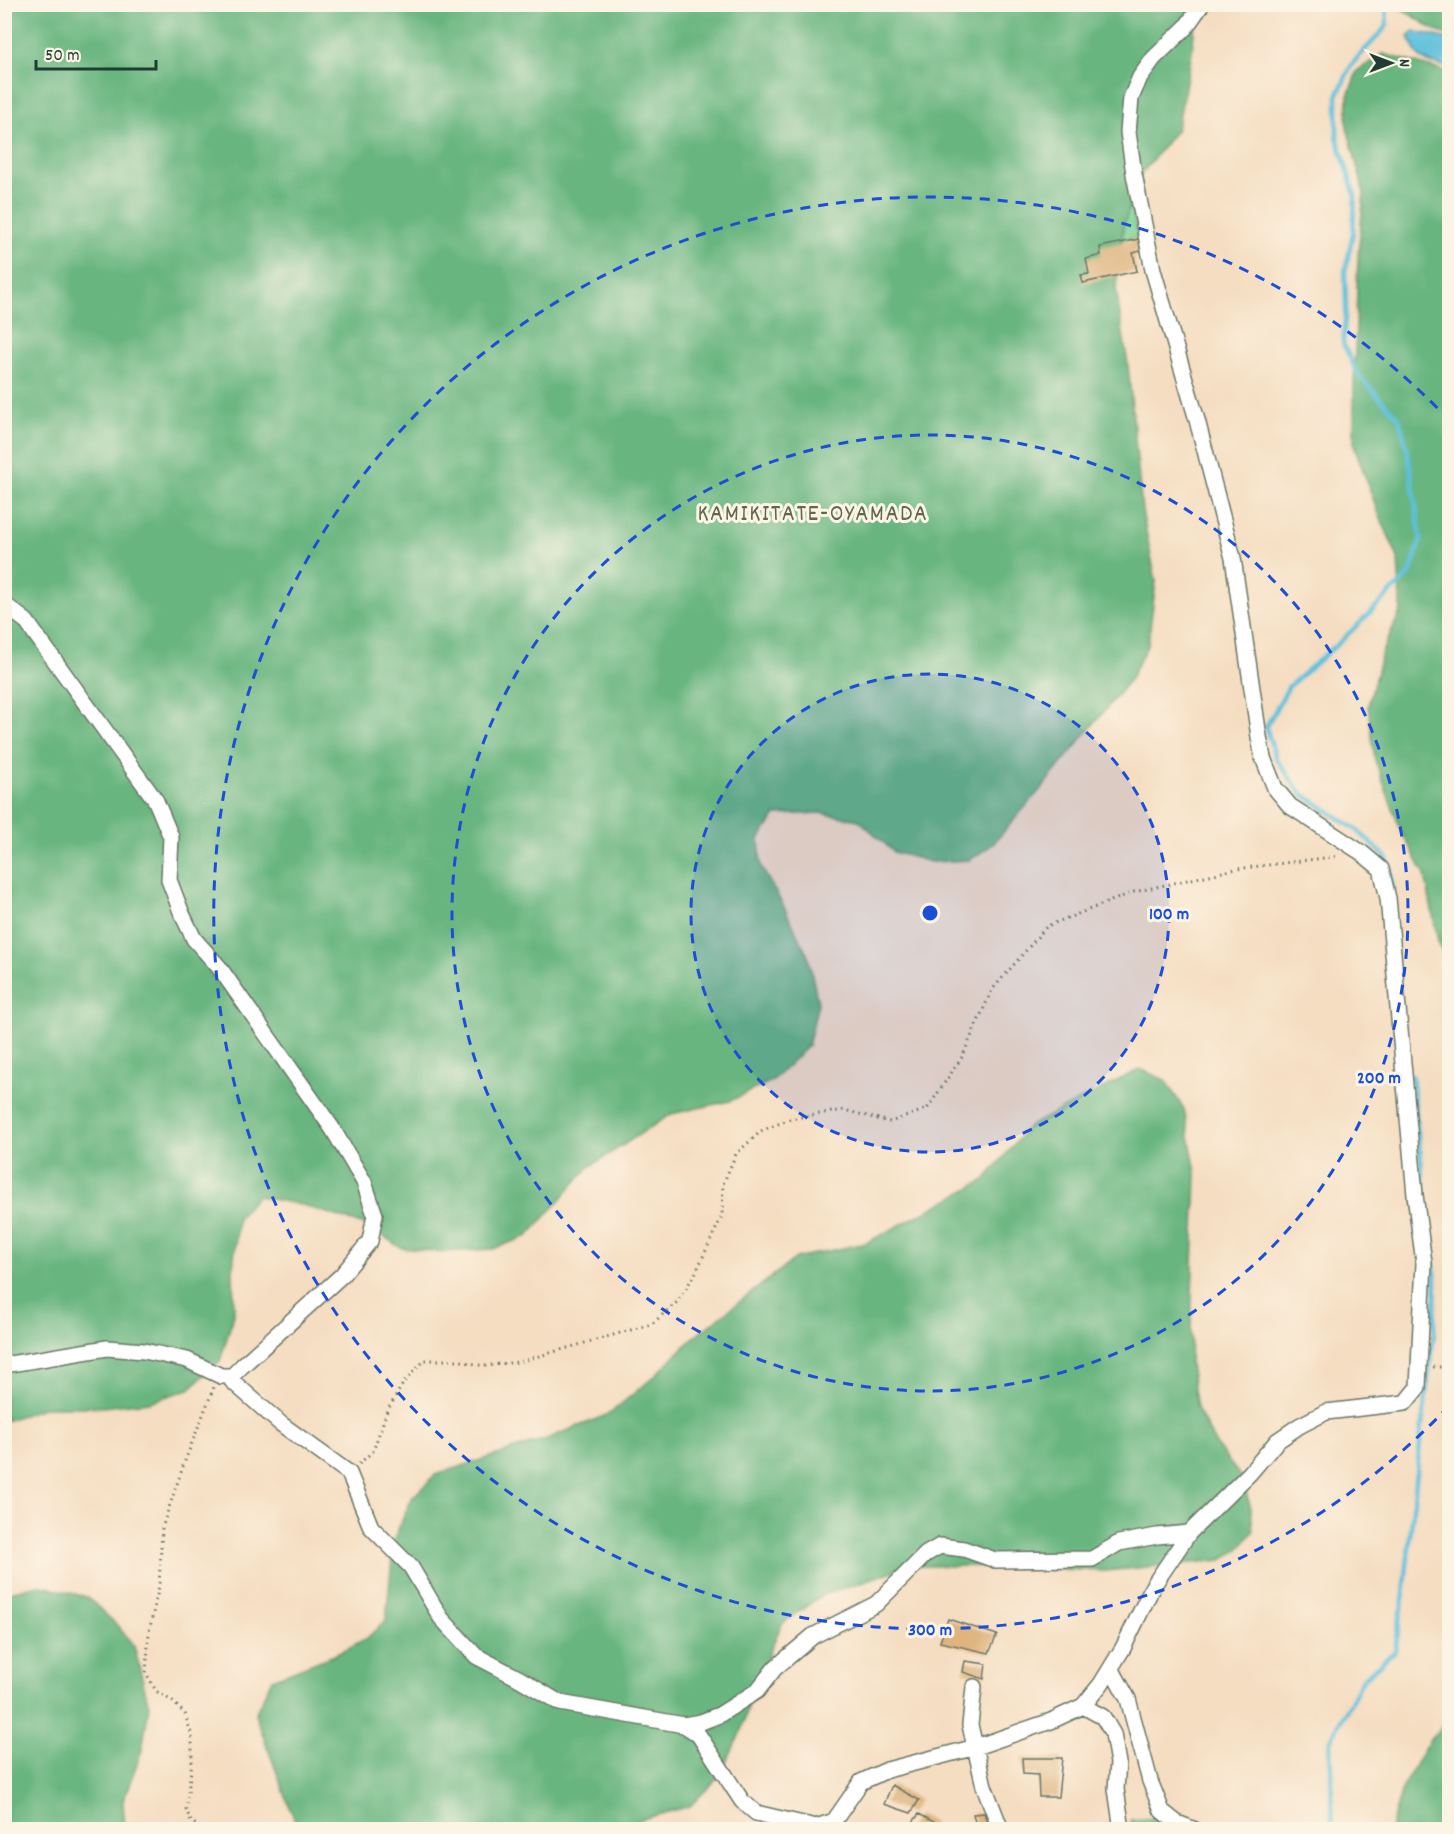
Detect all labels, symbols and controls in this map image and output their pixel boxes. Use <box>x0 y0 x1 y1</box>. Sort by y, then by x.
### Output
scale bar <box>36 33 156 71</box>
north arrow <box>1361 33 1421 93</box>
text: 50 m <box>45 44 80 69</box>
text: N <box>1392 59 1415 67</box>
district label: KAMIKITATE-OYAMADA <box>698 498 928 532</box>
centre of rings <box>920 903 940 923</box>
text: 100 m <box>1149 903 1189 928</box>
text: 200 m <box>1357 1067 1401 1092</box>
text: 300 m <box>908 1619 952 1644</box>

